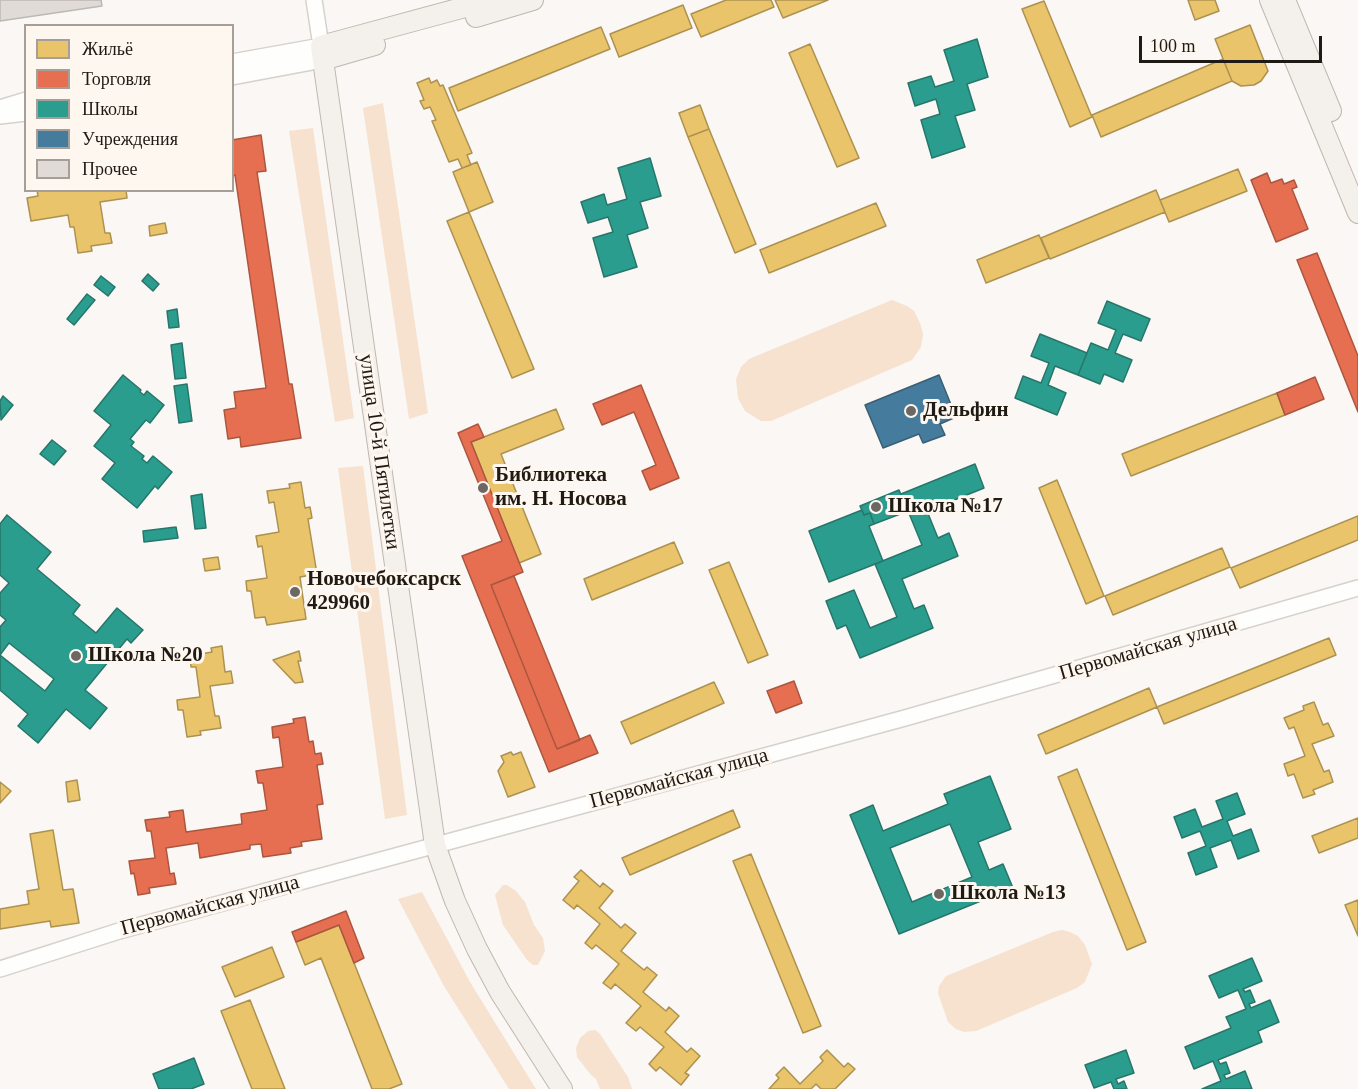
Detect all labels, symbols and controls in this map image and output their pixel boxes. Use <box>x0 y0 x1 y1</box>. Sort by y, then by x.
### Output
legend <box>24 24 234 192</box>
scale bar <box>1142 24 1325 62</box>
text: 100 m <box>1150 36 1196 56</box>
text: Жильё <box>82 39 133 59</box>
text: Торговля <box>82 69 151 89</box>
text: Школы <box>82 99 138 119</box>
text: Учреждения <box>82 129 178 149</box>
text: Прочее <box>82 159 138 179</box>
street label: улица 10-й Пятилетки <box>353 353 405 551</box>
place label: Дельфин <box>923 398 1009 424</box>
marker: Дельфин <box>904 404 918 418</box>
place label: Библиотека им. Н. Носова <box>495 463 627 513</box>
marker: Библиотека им. Н. Носова <box>476 481 490 495</box>
place label: Школа №17 <box>888 494 1003 520</box>
marker: Школа №17 <box>869 500 883 514</box>
place label: Новочебоксарск 429960 <box>307 567 461 617</box>
marker: Новочебоксарск 429960 <box>288 585 302 599</box>
street label: Первомайская улица <box>1056 612 1240 686</box>
place label: Школа №20 <box>88 643 203 669</box>
marker: Школа №20 <box>69 649 83 663</box>
street label: Первомайская улица <box>587 743 771 815</box>
street label: Первомайская улица <box>118 870 302 942</box>
place label: Школа №13 <box>951 881 1066 907</box>
marker: Школа №13 <box>932 887 946 901</box>

